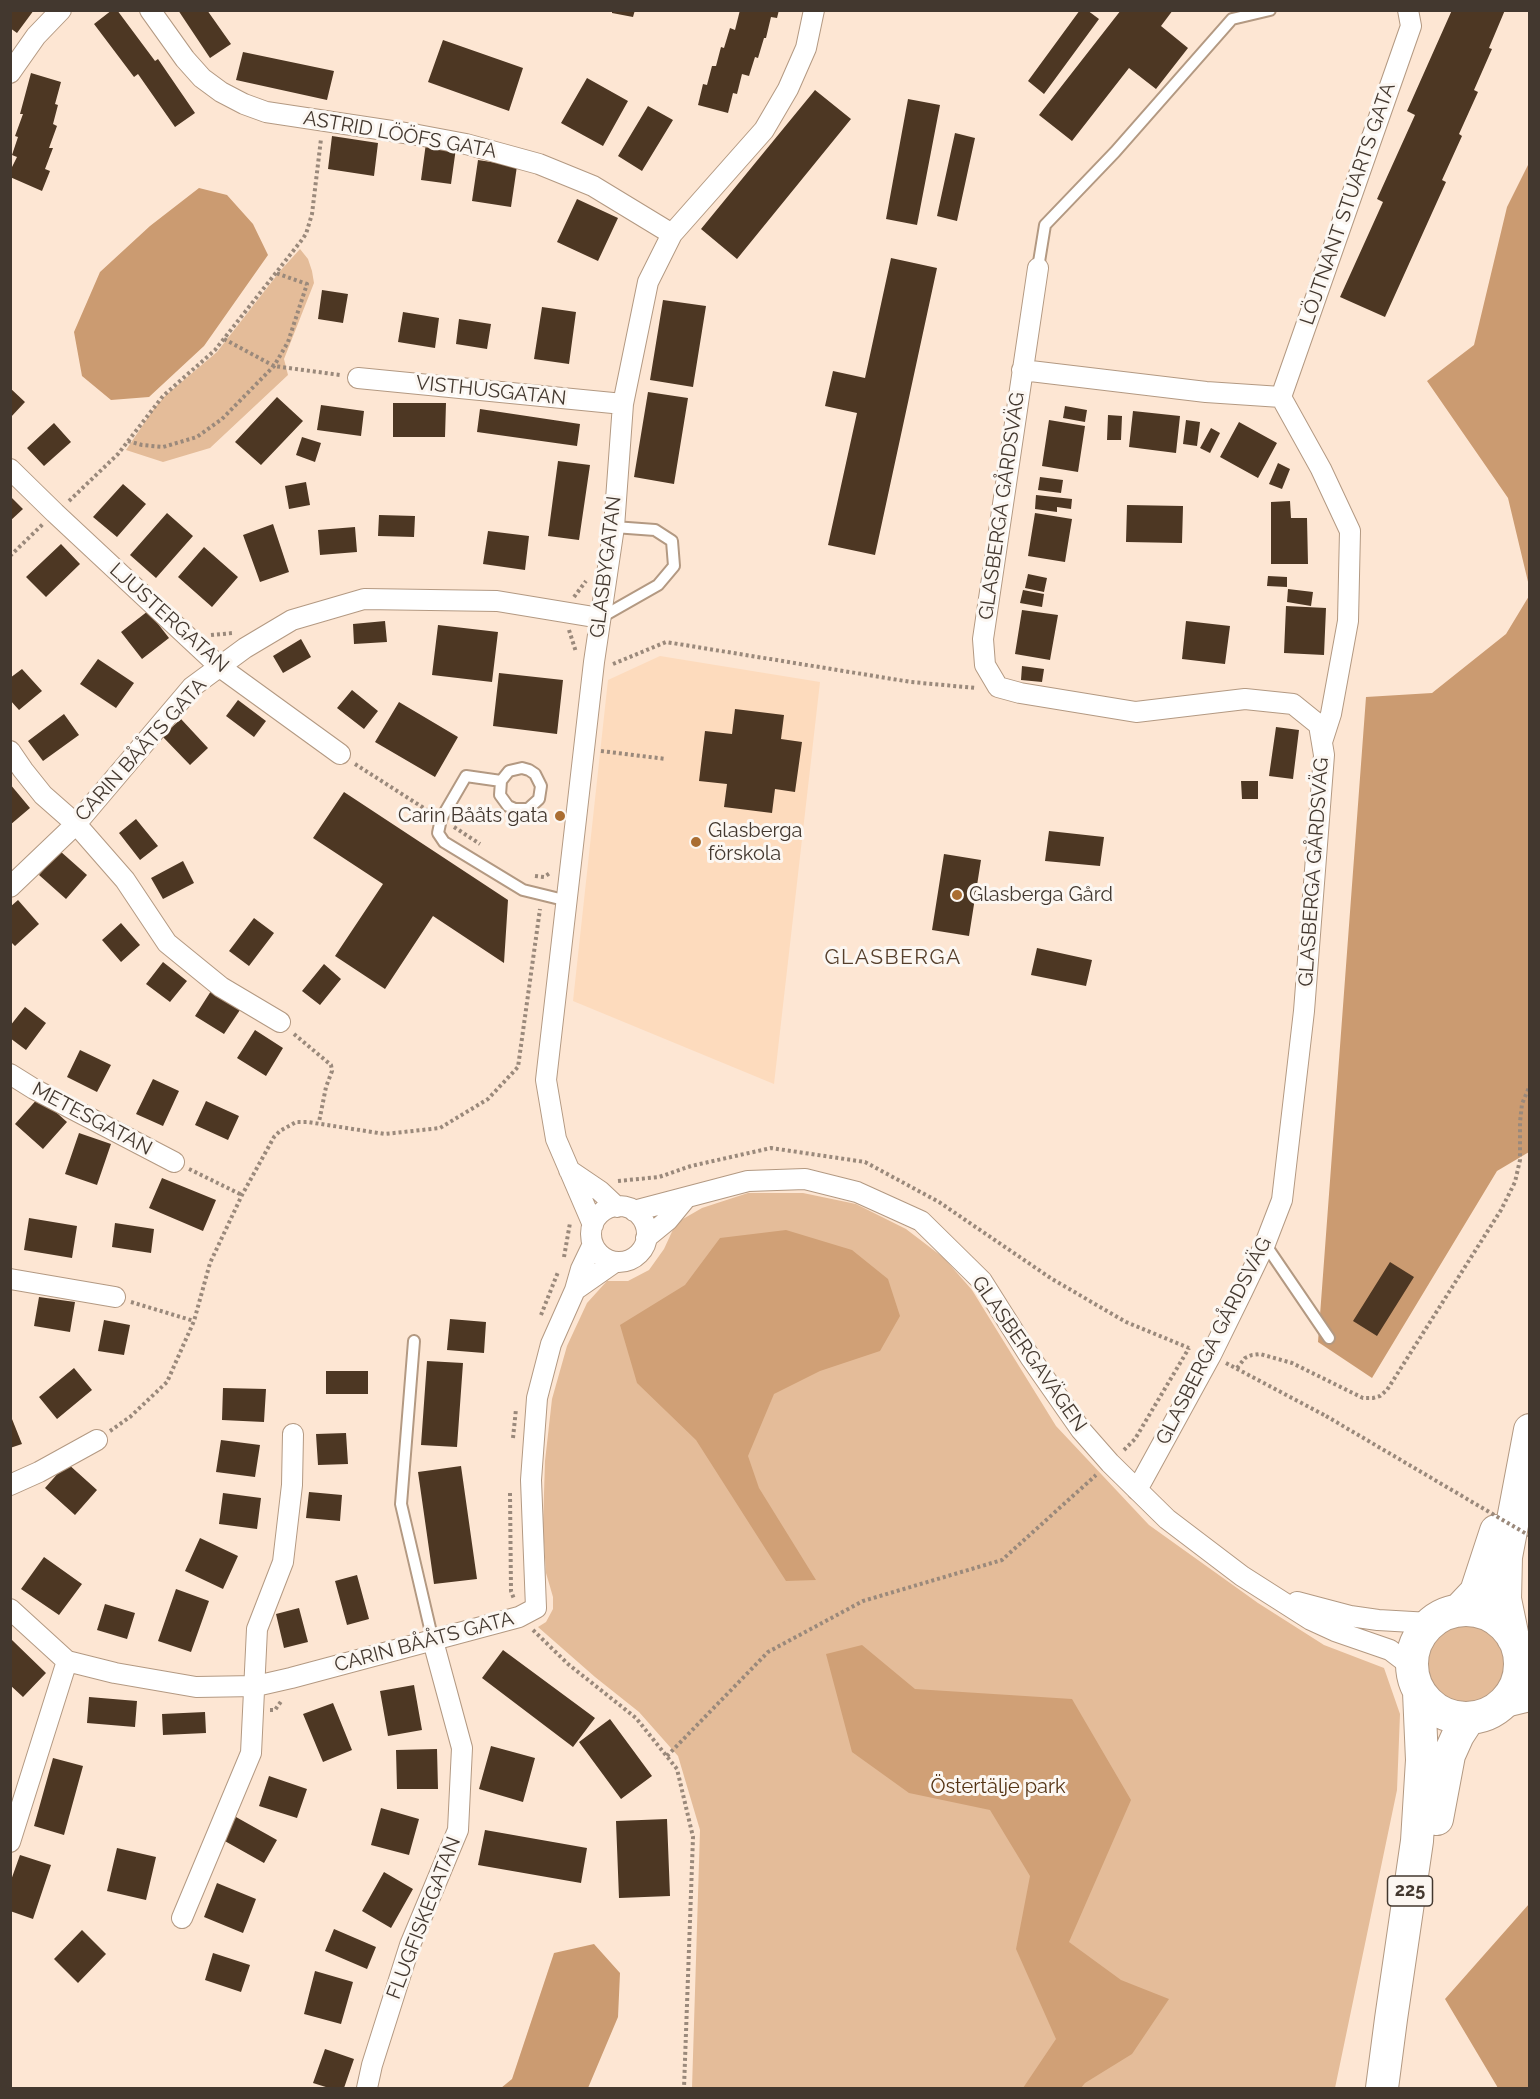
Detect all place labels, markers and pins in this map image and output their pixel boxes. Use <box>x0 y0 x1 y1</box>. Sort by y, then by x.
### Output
place label: Carin Bååts gata <box>398 804 548 828</box>
marker: Carin Bååts gata <box>553 809 567 823</box>
place label: Glasberga förskola <box>708 819 802 866</box>
marker: Glasberga förskola <box>689 835 703 849</box>
place label: Glasberga Gård <box>969 883 1113 907</box>
marker: Glasberga Gård <box>950 888 964 902</box>

